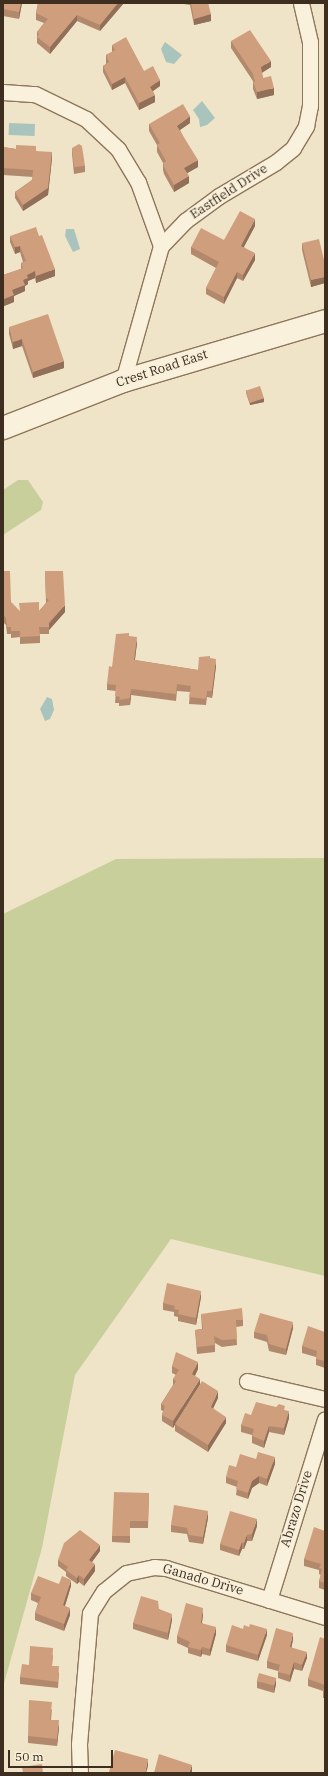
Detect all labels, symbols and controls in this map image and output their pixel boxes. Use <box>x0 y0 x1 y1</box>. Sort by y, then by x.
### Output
street label: Eastfield Drive <box>187 161 271 223</box>
street label: Crest Road East <box>114 347 210 391</box>
street label: Abrazo Drive <box>278 1469 316 1549</box>
street label: Ganado Drive <box>161 1561 245 1599</box>
scale bar <box>10 1742 115 1768</box>
text: 50 m <box>15 1749 44 1764</box>

